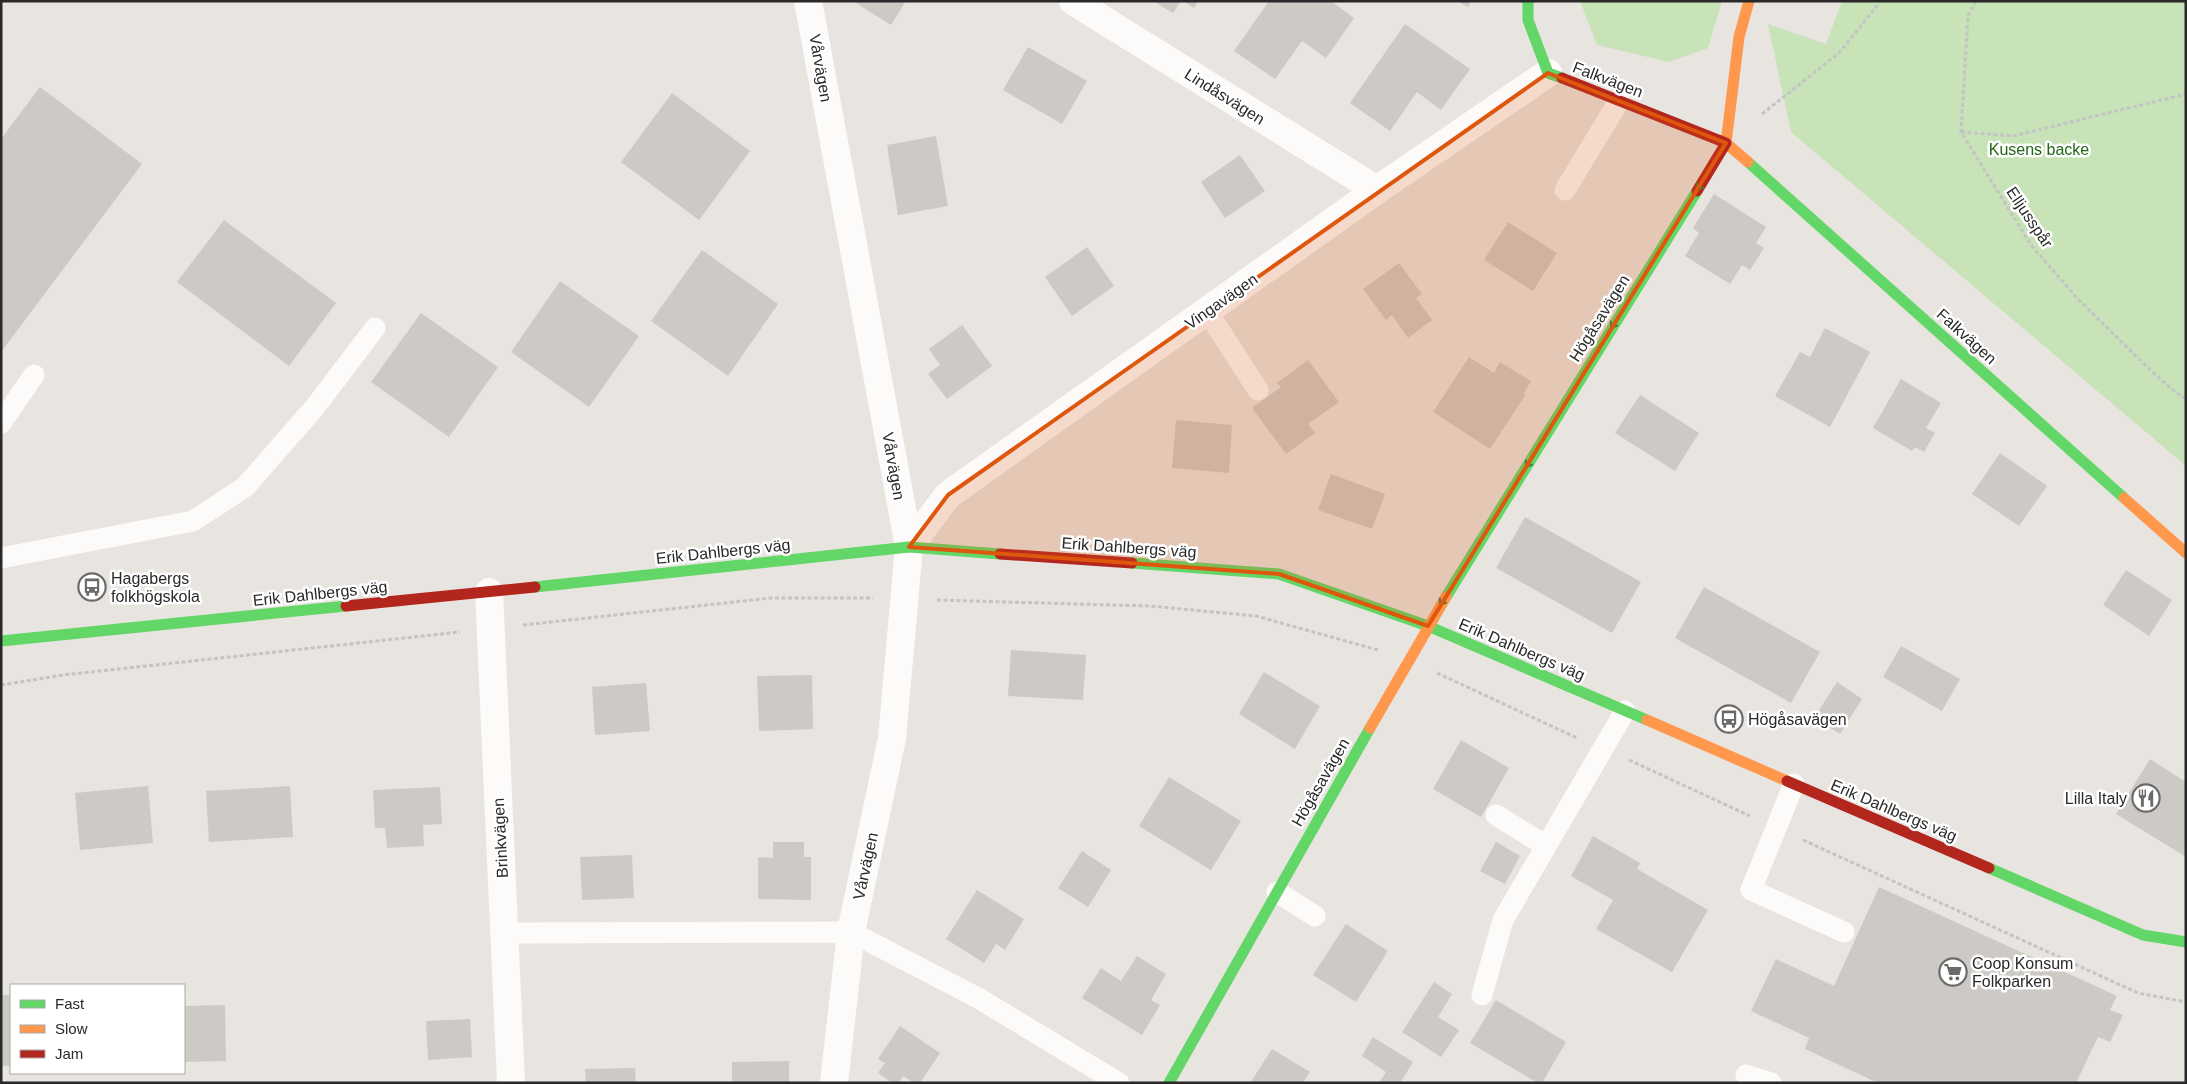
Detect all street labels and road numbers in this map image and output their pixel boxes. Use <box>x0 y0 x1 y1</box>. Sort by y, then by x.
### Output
street label: Vårvägen <box>806 33 835 103</box>
street label: Falkvägen <box>1570 58 1645 101</box>
street label: Lindåsvägen <box>1182 65 1268 128</box>
street label: Elljusspår <box>2003 184 2056 251</box>
street label: Vingavägen <box>1182 270 1261 333</box>
street label: Högåsavägen <box>1566 272 1633 365</box>
street label: Falkvägen <box>1934 305 2000 367</box>
street label: Vårvägen <box>879 431 908 501</box>
street label: Erik Dahlbergs väg <box>1061 534 1197 561</box>
street label: Erik Dahlbergs väg <box>655 536 791 567</box>
street label: Erik Dahlbergs väg <box>252 578 388 609</box>
street label: Erik Dahlbergs väg <box>1456 615 1587 684</box>
street label: Högåsavägen <box>1288 735 1352 829</box>
street label: Erik Dahlbergs väg <box>1828 776 1959 845</box>
street label: Brinkvägen <box>490 798 511 878</box>
street label: Vårvägen <box>850 831 881 901</box>

